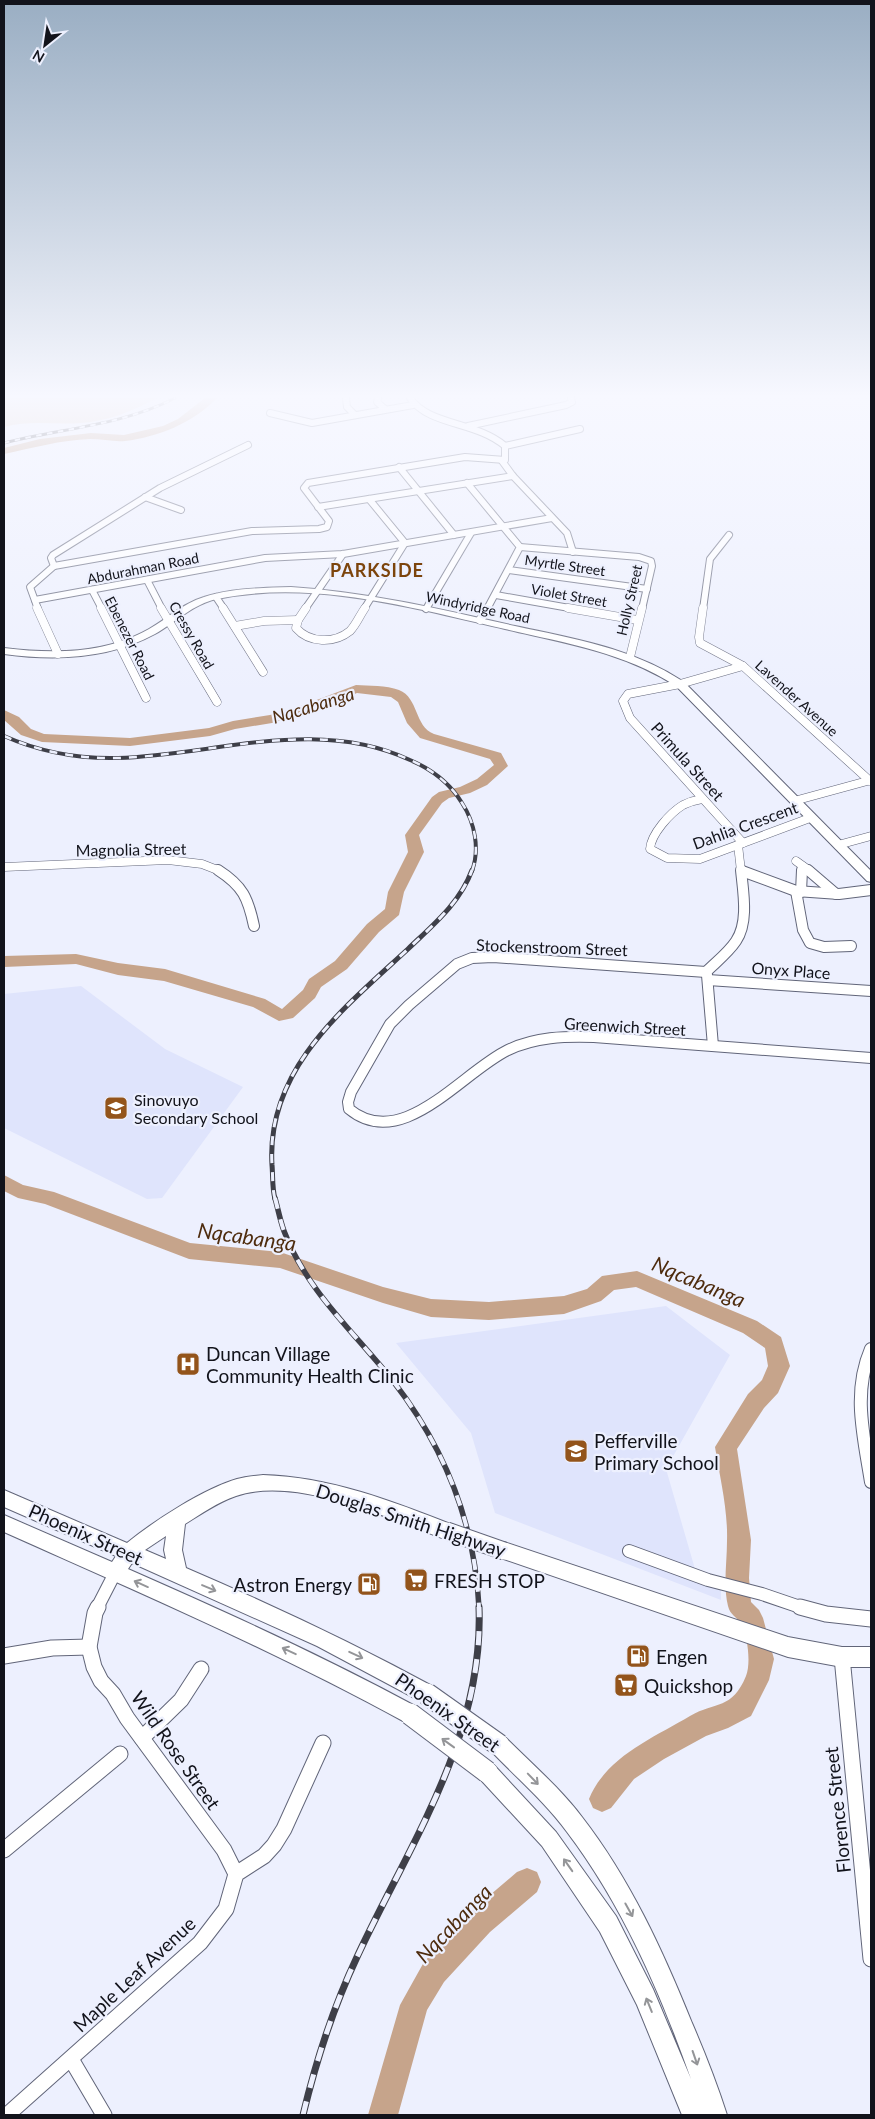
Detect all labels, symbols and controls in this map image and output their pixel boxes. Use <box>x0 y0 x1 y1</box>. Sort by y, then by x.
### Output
north arrow <box>20 20 70 70</box>
text: N <box>29 47 47 67</box>
street label: Abdurahman Road <box>86 549 200 587</box>
street label: Myrtle Street <box>524 551 606 579</box>
district label: PARKSIDE <box>330 559 424 581</box>
street label: Holly Street <box>613 563 645 637</box>
street label: Violet Street <box>530 580 608 610</box>
street label: Windyridge Road <box>424 588 532 626</box>
street label: Ebenezer Road <box>102 593 158 683</box>
street label: Cressy Road <box>166 598 218 672</box>
street label: Lavender Avenue <box>752 656 842 740</box>
water label: Nqcabanga <box>269 682 357 728</box>
street label: Primula Street <box>648 718 728 804</box>
street label: Dahlia Crescent <box>690 797 800 853</box>
street label: Magnolia Street <box>75 839 187 859</box>
street label: Stockenstroom Street <box>476 935 628 959</box>
street label: Onyx Place <box>751 958 831 982</box>
street label: Greenwich Street <box>564 1013 687 1039</box>
place label: Sinovuyo Secondary School <box>134 1090 258 1127</box>
school or university icon: Sinovuyo Secondary School <box>103 1095 129 1121</box>
water label: Nqcabanga <box>196 1217 298 1255</box>
water label: Nqcabanga <box>649 1250 749 1312</box>
place label: Duncan Village Community Health Clinic <box>206 1342 414 1387</box>
hospital icon: Duncan Village Community Health Clinic <box>175 1351 201 1377</box>
place label: Pefferville Primary School <box>594 1429 719 1474</box>
school or university icon: Pefferville Primary School <box>563 1438 589 1464</box>
street label: Douglas Smith Highway <box>313 1478 509 1562</box>
street label: Phoenix Street <box>25 1499 147 1569</box>
supermarket icon: FRESH STOP <box>403 1567 429 1593</box>
place label: FRESH STOP <box>434 1569 545 1592</box>
fuel station icon: Astron Energy <box>356 1571 382 1597</box>
place label: Astron Energy <box>234 1573 352 1596</box>
one-way arrow <box>134 1579 149 1589</box>
one-way arrow <box>201 1584 216 1593</box>
fuel station icon: Engen <box>625 1643 651 1669</box>
place label: Engen <box>656 1645 708 1668</box>
one-way arrow <box>282 1646 297 1655</box>
one-way arrow <box>349 1651 364 1661</box>
street label: Phoenix Street <box>391 1668 505 1757</box>
supermarket icon: Quickshop <box>613 1672 639 1698</box>
place label: Quickshop <box>644 1674 733 1697</box>
street label: Wild Rose Street <box>127 1686 225 1814</box>
one-way arrow <box>441 1738 455 1748</box>
street label: Florence Street <box>819 1746 855 1874</box>
one-way arrow <box>527 1773 539 1786</box>
one-way arrow <box>563 1858 573 1872</box>
water label: Nqcabanga <box>410 1879 496 1967</box>
one-way arrow <box>624 1902 634 1917</box>
street label: Maple Leaf Avenue <box>68 1911 200 2037</box>
one-way arrow <box>644 1998 653 2013</box>
one-way arrow <box>691 2050 700 2065</box>

